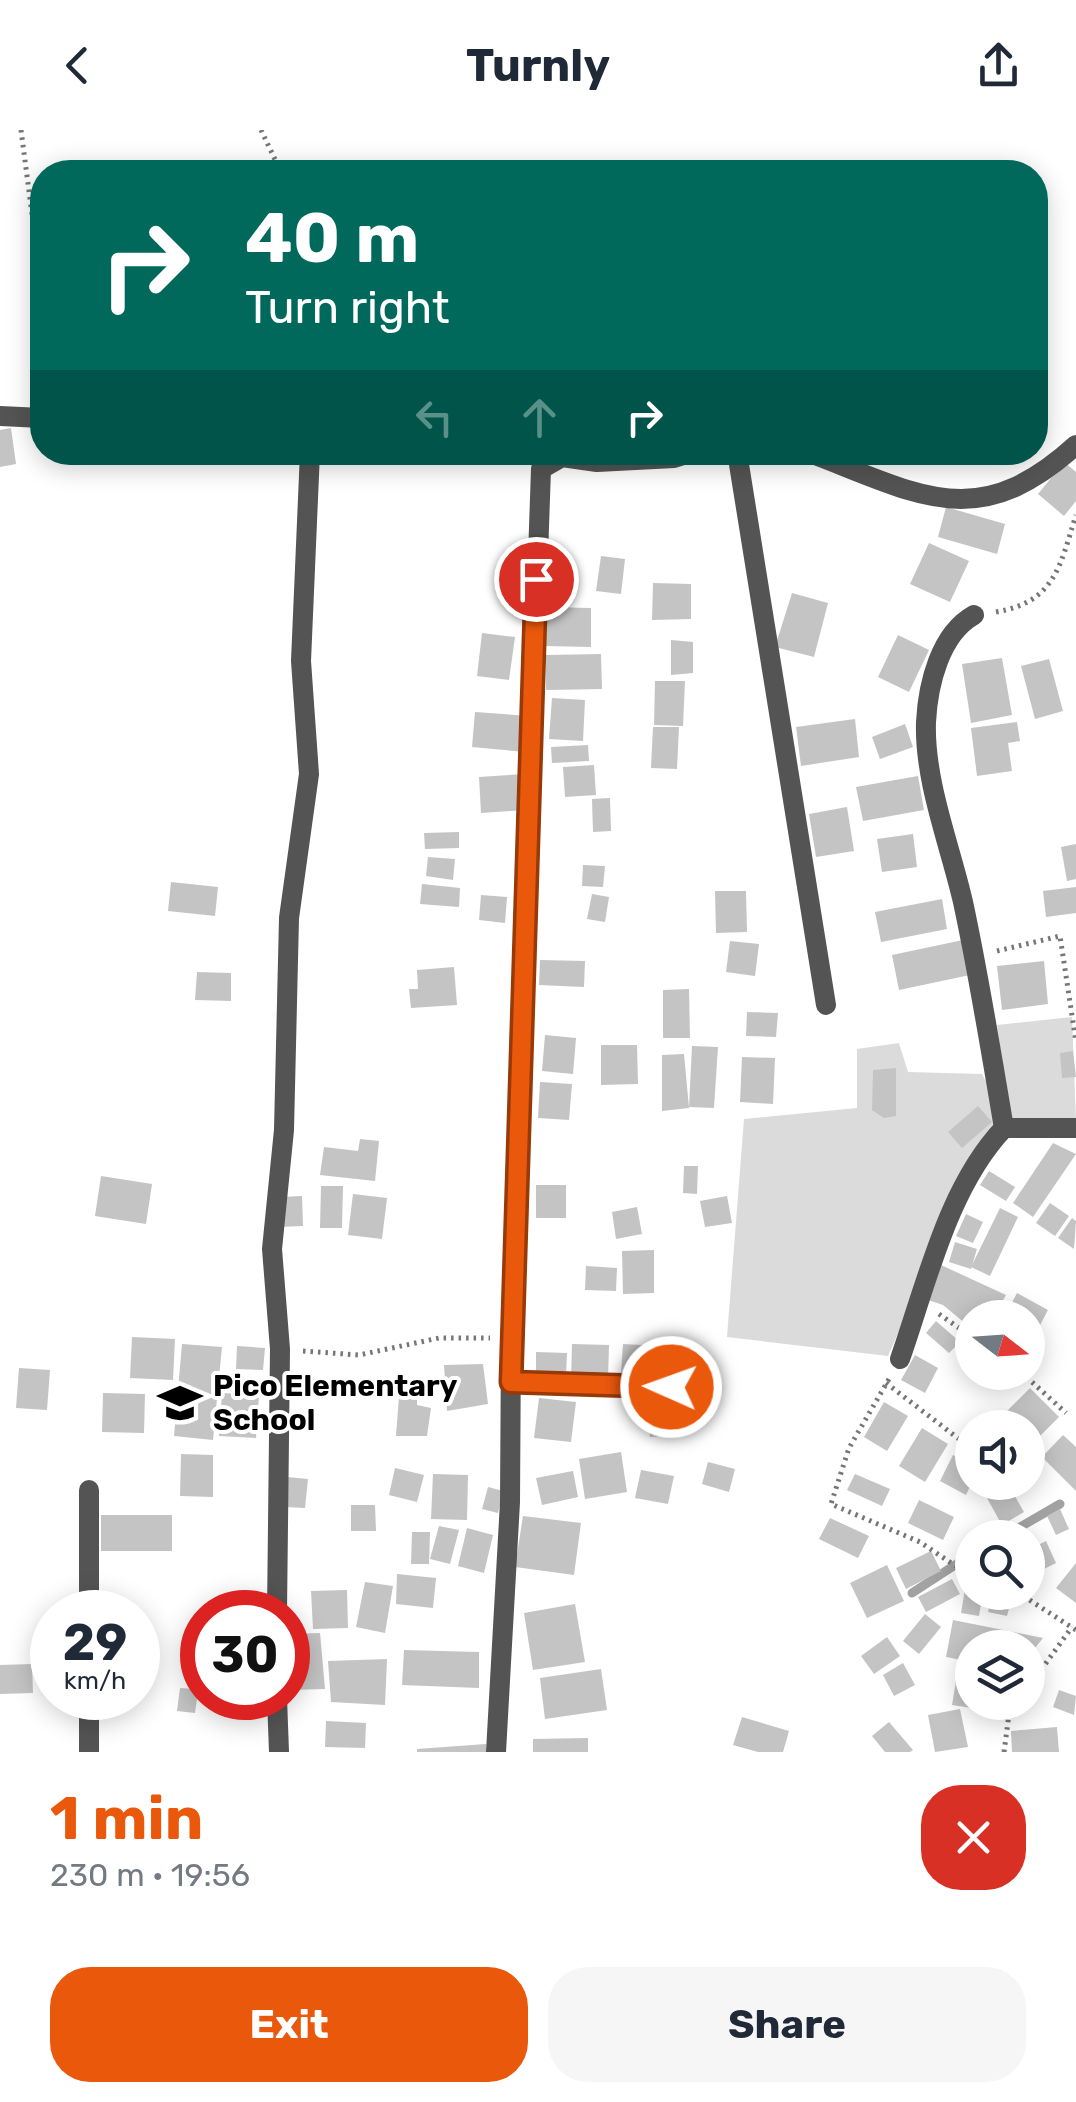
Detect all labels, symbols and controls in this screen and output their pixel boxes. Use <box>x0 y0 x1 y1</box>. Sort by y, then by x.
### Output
icon: back <box>50 38 105 93</box>
icon: share <box>971 38 1026 93</box>
text: Turnly <box>466 39 610 92</box>
text: 40 m <box>245 197 419 280</box>
icon: right <box>80 200 210 330</box>
text: Turn right <box>245 281 449 334</box>
icon: left <box>407 390 462 445</box>
icon: ahead <box>512 390 567 445</box>
icon: right <box>617 390 672 445</box>
pin <box>494 537 579 622</box>
icon: arrive <box>509 552 564 607</box>
north arrow <box>955 1300 1045 1390</box>
map controls <box>955 1300 1045 1720</box>
position arrow <box>619 1335 723 1439</box>
place label: Pico Elementary School <box>213 1368 458 1438</box>
school or university icon: Pico Elementary School <box>156 1379 204 1427</box>
button: sound <box>955 1410 1045 1500</box>
button: search <box>955 1520 1045 1610</box>
speed limit sign: 30 <box>180 1590 310 1720</box>
text: 29 <box>63 1613 127 1673</box>
button: layers <box>955 1630 1045 1720</box>
text: km/h <box>64 1666 126 1695</box>
text: 1 min <box>50 1783 203 1854</box>
button: close <box>921 1785 1026 1890</box>
text: 230 m · 19:56 <box>50 1856 250 1894</box>
button: Exit <box>50 1967 528 2082</box>
button: Share <box>548 1967 1026 2082</box>

